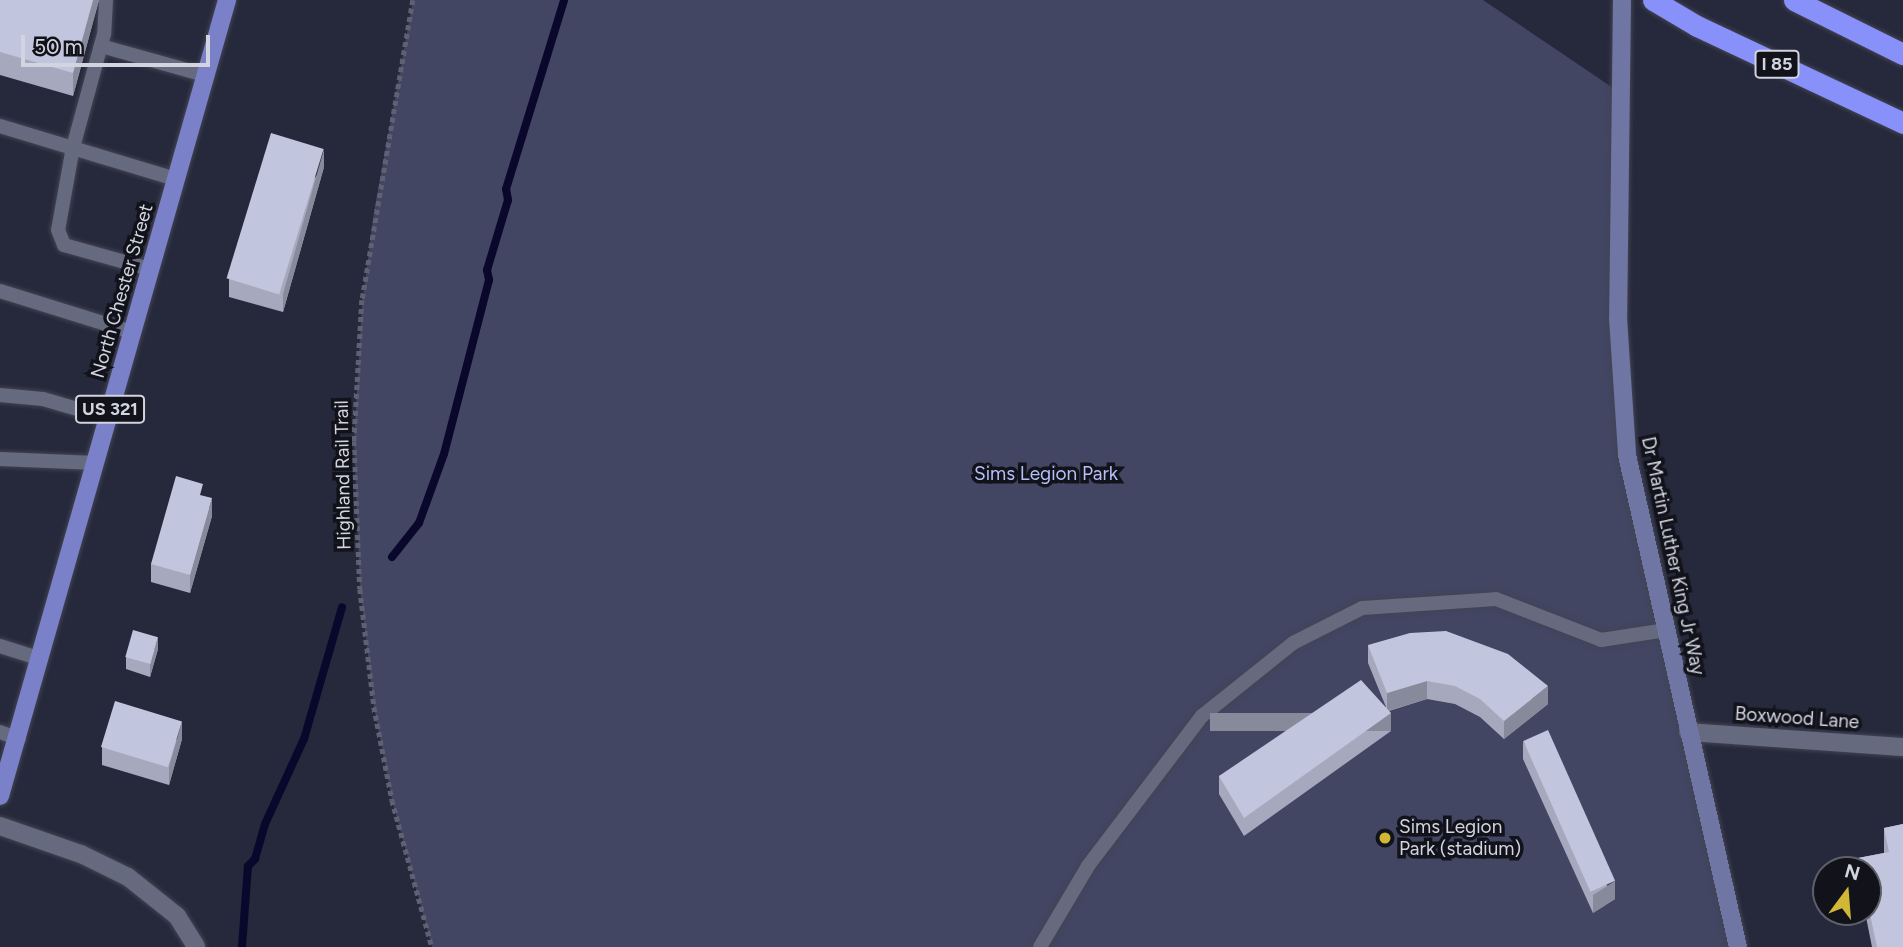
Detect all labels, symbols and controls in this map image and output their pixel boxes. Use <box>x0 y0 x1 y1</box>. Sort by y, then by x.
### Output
scale bar <box>24 21 214 65</box>
text: 50 m <box>34 34 83 59</box>
road number: I 85 <box>1754 50 1800 78</box>
street label: North Chester Street <box>86 201 158 381</box>
road number: US 321 <box>75 394 145 424</box>
street label: Highland Rail Trail <box>330 400 356 550</box>
street label: Dr Martin Luther King Jr Way <box>1637 435 1709 677</box>
park label: Sims Legion Park <box>974 463 1118 485</box>
street label: Boxwood Lane <box>1734 702 1860 734</box>
place label: Sims Legion Park (stadium) <box>1399 816 1521 860</box>
marker: Sims Legion Park (stadium) <box>1377 830 1393 846</box>
north arrow <box>1812 856 1882 926</box>
text: N <box>1842 859 1863 885</box>

